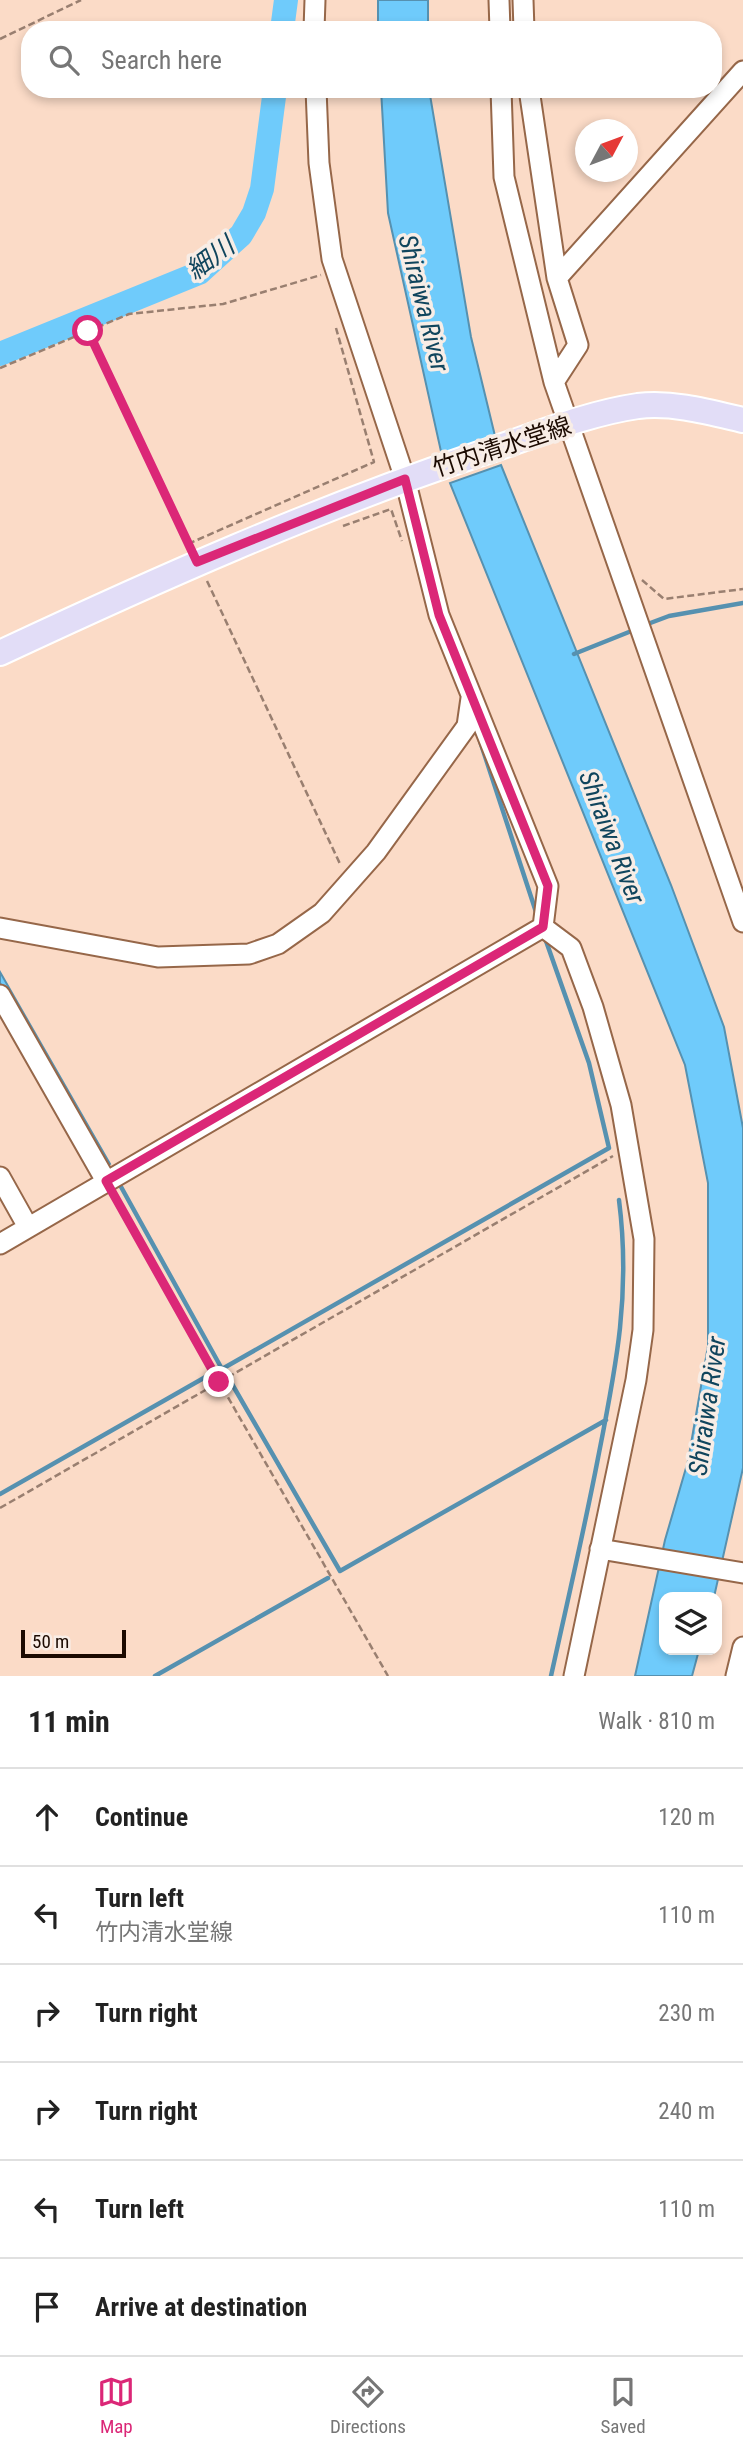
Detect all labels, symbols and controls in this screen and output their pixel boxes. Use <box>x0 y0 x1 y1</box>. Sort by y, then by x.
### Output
search box <box>21 21 722 98</box>
icon: search <box>45 41 83 79</box>
text: Search here <box>101 45 222 75</box>
north arrow <box>575 119 638 182</box>
water label: 細川 <box>180 229 242 286</box>
water label: Shiraiwa River <box>393 232 456 376</box>
route start <box>72 315 103 346</box>
street label: 竹内清水堂線 <box>429 411 575 483</box>
water label: Shiraiwa River <box>573 766 652 909</box>
water label: Shiraiwa River <box>682 1333 732 1477</box>
route end <box>203 1366 234 1397</box>
map controls <box>659 1592 722 1655</box>
button: layers <box>659 1592 722 1655</box>
scale bar <box>21 1627 126 1659</box>
text: 50 m <box>32 1630 69 1653</box>
text: 11 min <box>28 1704 110 1739</box>
text: Walk · 810 m <box>598 1708 715 1735</box>
icon: ahead <box>28 1798 66 1836</box>
text: Continue <box>95 1802 188 1832</box>
text: 120 m <box>658 1804 715 1831</box>
text: Turn left <box>95 1883 184 1913</box>
icon: left <box>28 1896 66 1934</box>
text: 110 m <box>658 1902 715 1929</box>
text: 竹内清水堂線 <box>95 1919 233 1946</box>
icon: right <box>28 1994 66 2032</box>
text: Turn right <box>95 1998 197 2028</box>
text: 230 m <box>658 2000 715 2027</box>
icon: right <box>28 2092 66 2130</box>
text: Turn right <box>95 2096 197 2126</box>
text: 240 m <box>658 2098 715 2125</box>
icon: left <box>28 2190 66 2228</box>
text: Turn left <box>95 2194 184 2224</box>
text: 110 m <box>658 2196 715 2223</box>
icon: arrive <box>28 2288 66 2326</box>
text: Arrive at destination <box>95 2292 307 2322</box>
tab: Map <box>97 2373 135 2438</box>
tab: Directions <box>330 2373 406 2438</box>
tab: Saved <box>600 2373 646 2438</box>

